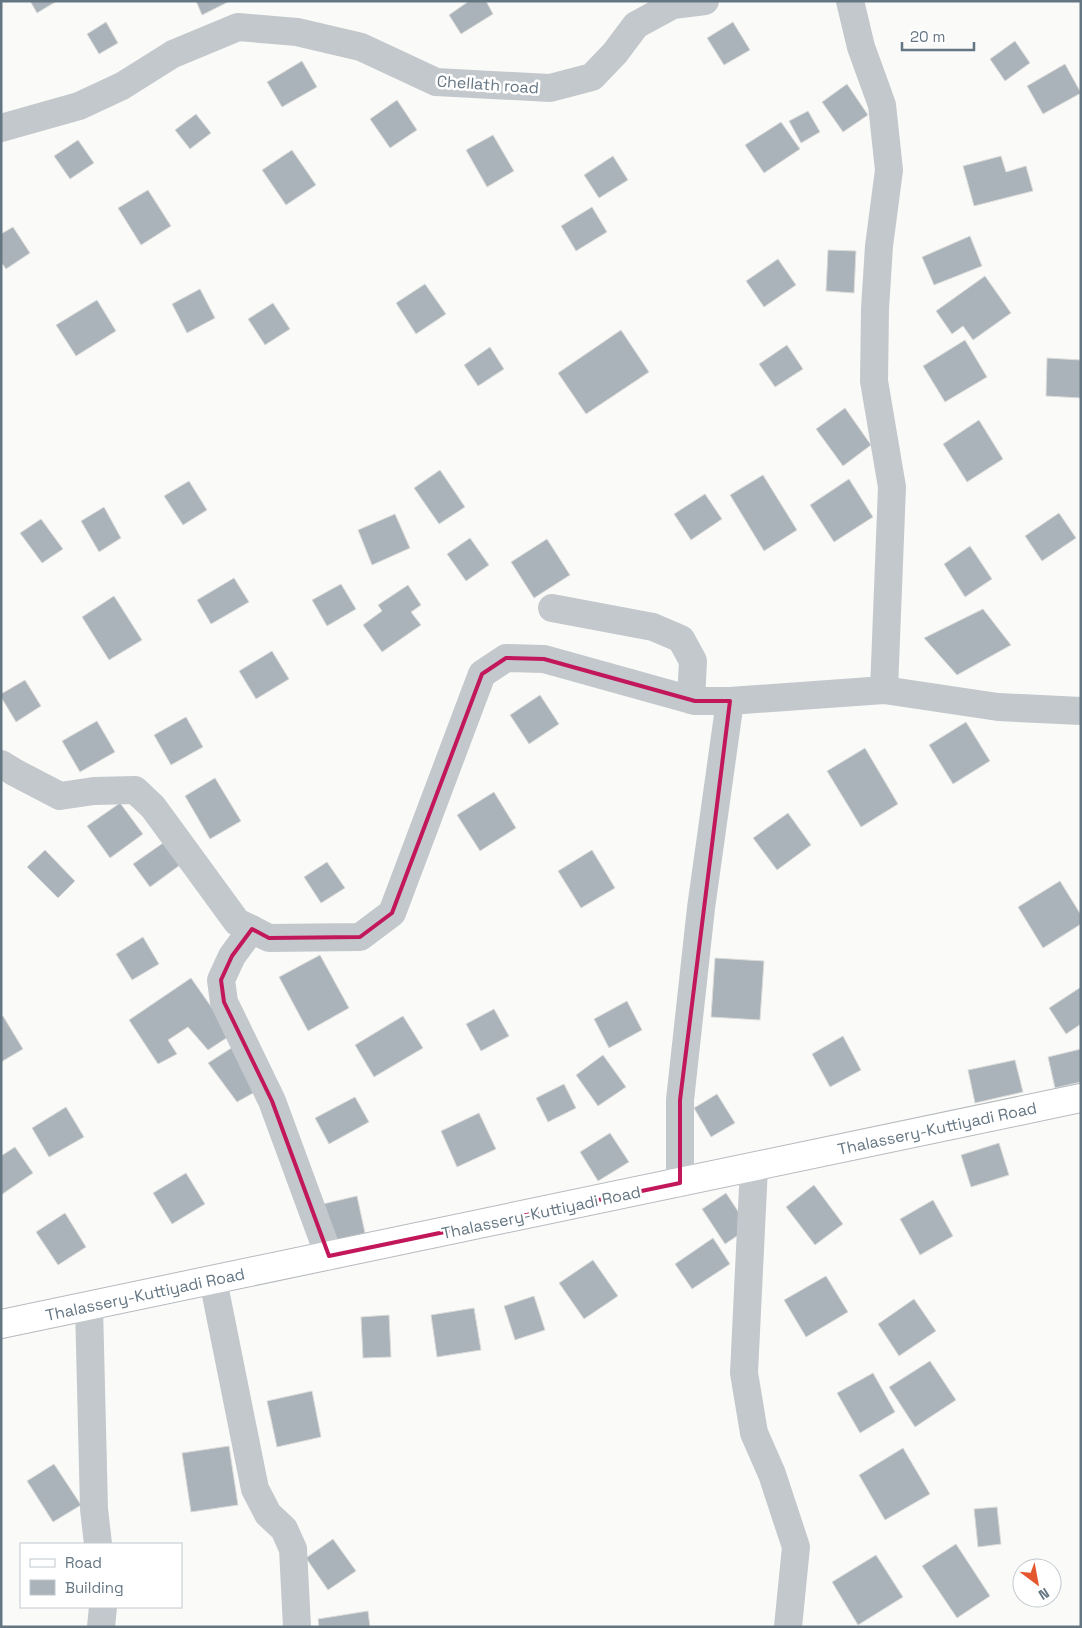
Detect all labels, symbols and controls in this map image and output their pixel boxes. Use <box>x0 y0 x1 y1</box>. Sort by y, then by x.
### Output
scale bar <box>902 20 974 52</box>
text: 20 m <box>910 27 945 46</box>
street label: Chellath road <box>436 70 540 99</box>
street label: Thalassery-Kuttiyadi Road <box>836 1097 1039 1160</box>
street label: Thalassery-Kuttiyadi Road <box>440 1181 643 1244</box>
street label: Thalassery-Kuttiyadi Road <box>44 1263 247 1326</box>
legend <box>20 1543 182 1608</box>
text: Road <box>65 1553 102 1572</box>
north arrow <box>1012 1558 1062 1608</box>
text: Building <box>65 1578 124 1597</box>
text: N <box>1035 1584 1053 1604</box>

